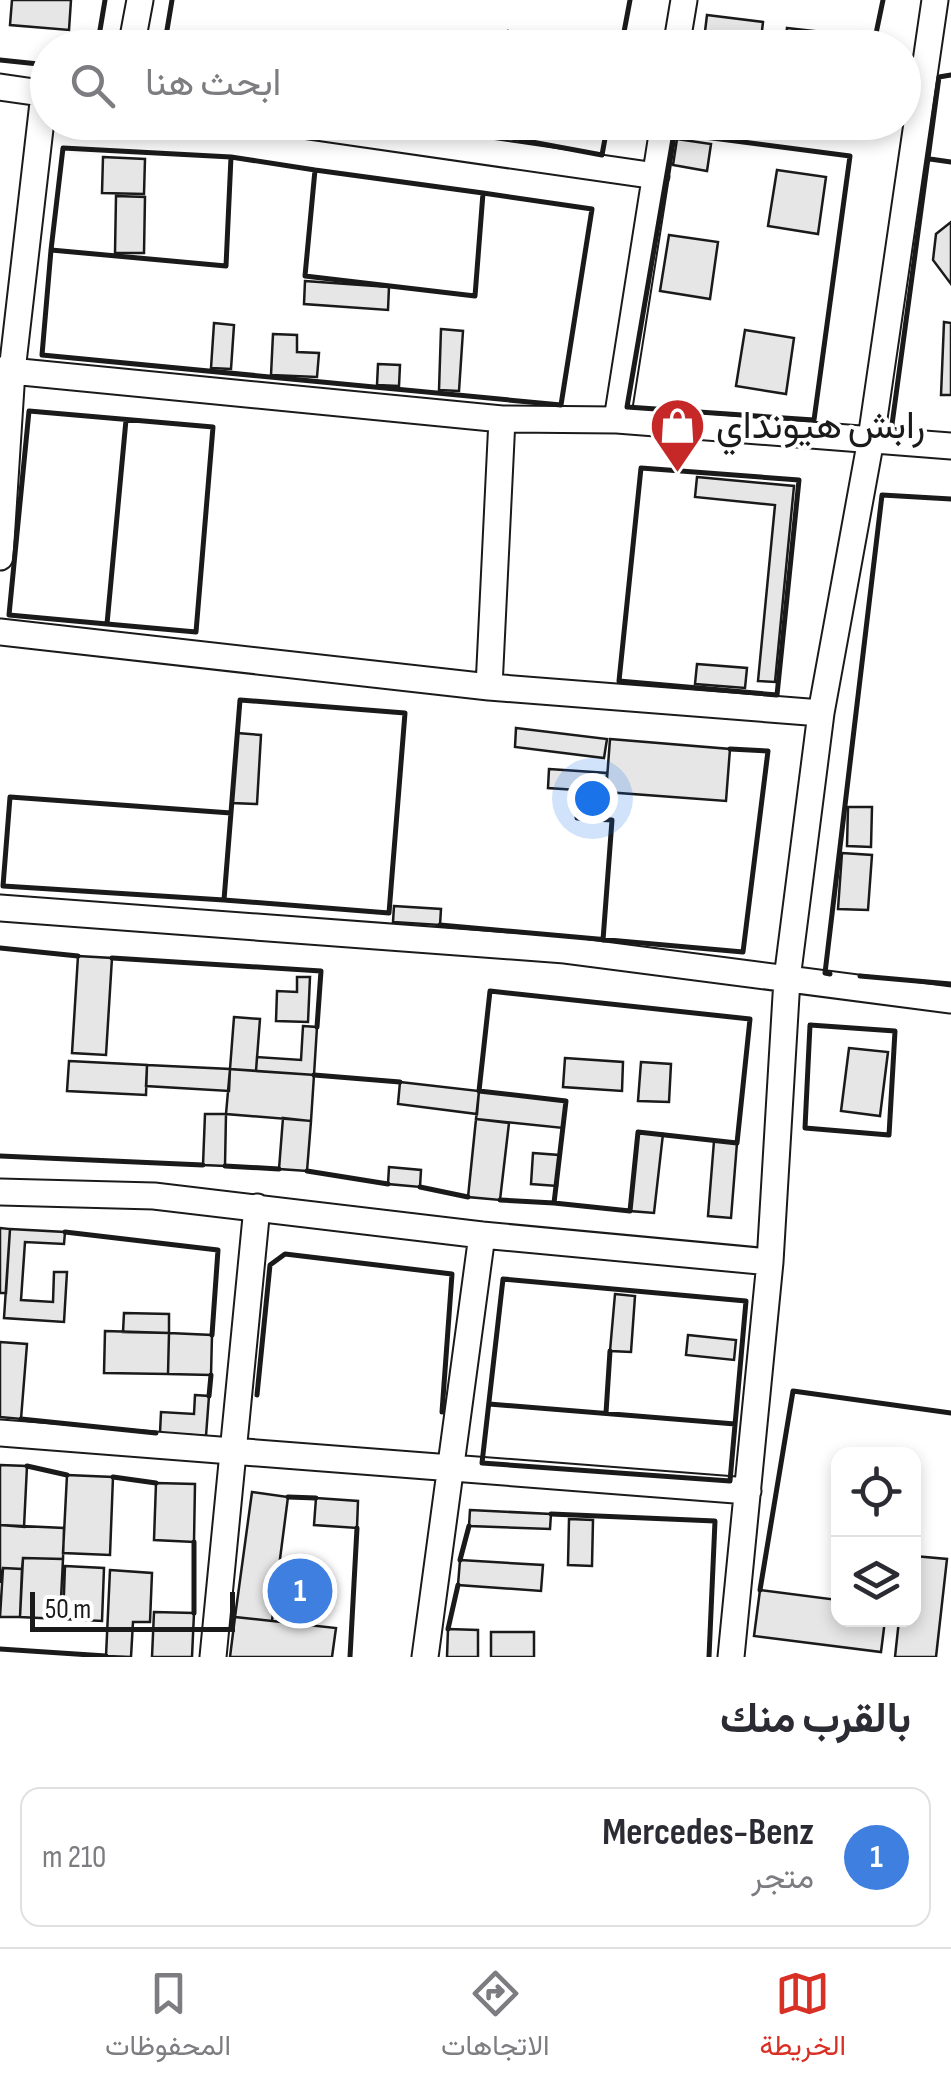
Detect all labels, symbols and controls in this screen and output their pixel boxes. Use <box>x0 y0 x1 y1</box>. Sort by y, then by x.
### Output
search box <box>30 30 921 140</box>
icon: search <box>65 58 120 113</box>
text: ابحث هنا <box>145 61 281 106</box>
shop icon: رابش هيونداي <box>647 396 707 475</box>
place label: رابش هيونداي <box>716 404 925 456</box>
your location <box>567 773 618 824</box>
map controls <box>831 1447 921 1627</box>
button: locate <box>831 1447 921 1537</box>
button: layers <box>831 1537 921 1627</box>
pin: 1 <box>268 1554 332 1628</box>
scale bar <box>30 1587 235 1632</box>
text: 50 m <box>45 1593 91 1626</box>
text: بالقرب منك <box>720 1694 911 1745</box>
text: Mercedes-Benz <box>602 1810 814 1855</box>
text: 210 m <box>42 1838 106 1877</box>
text: 1 <box>870 1838 883 1877</box>
text: متجر <box>751 1859 814 1898</box>
tab: المحفوظات <box>105 1966 231 2070</box>
tab: الاتجاهات <box>441 1966 550 2070</box>
tab: الخريطة <box>759 1966 846 2070</box>

